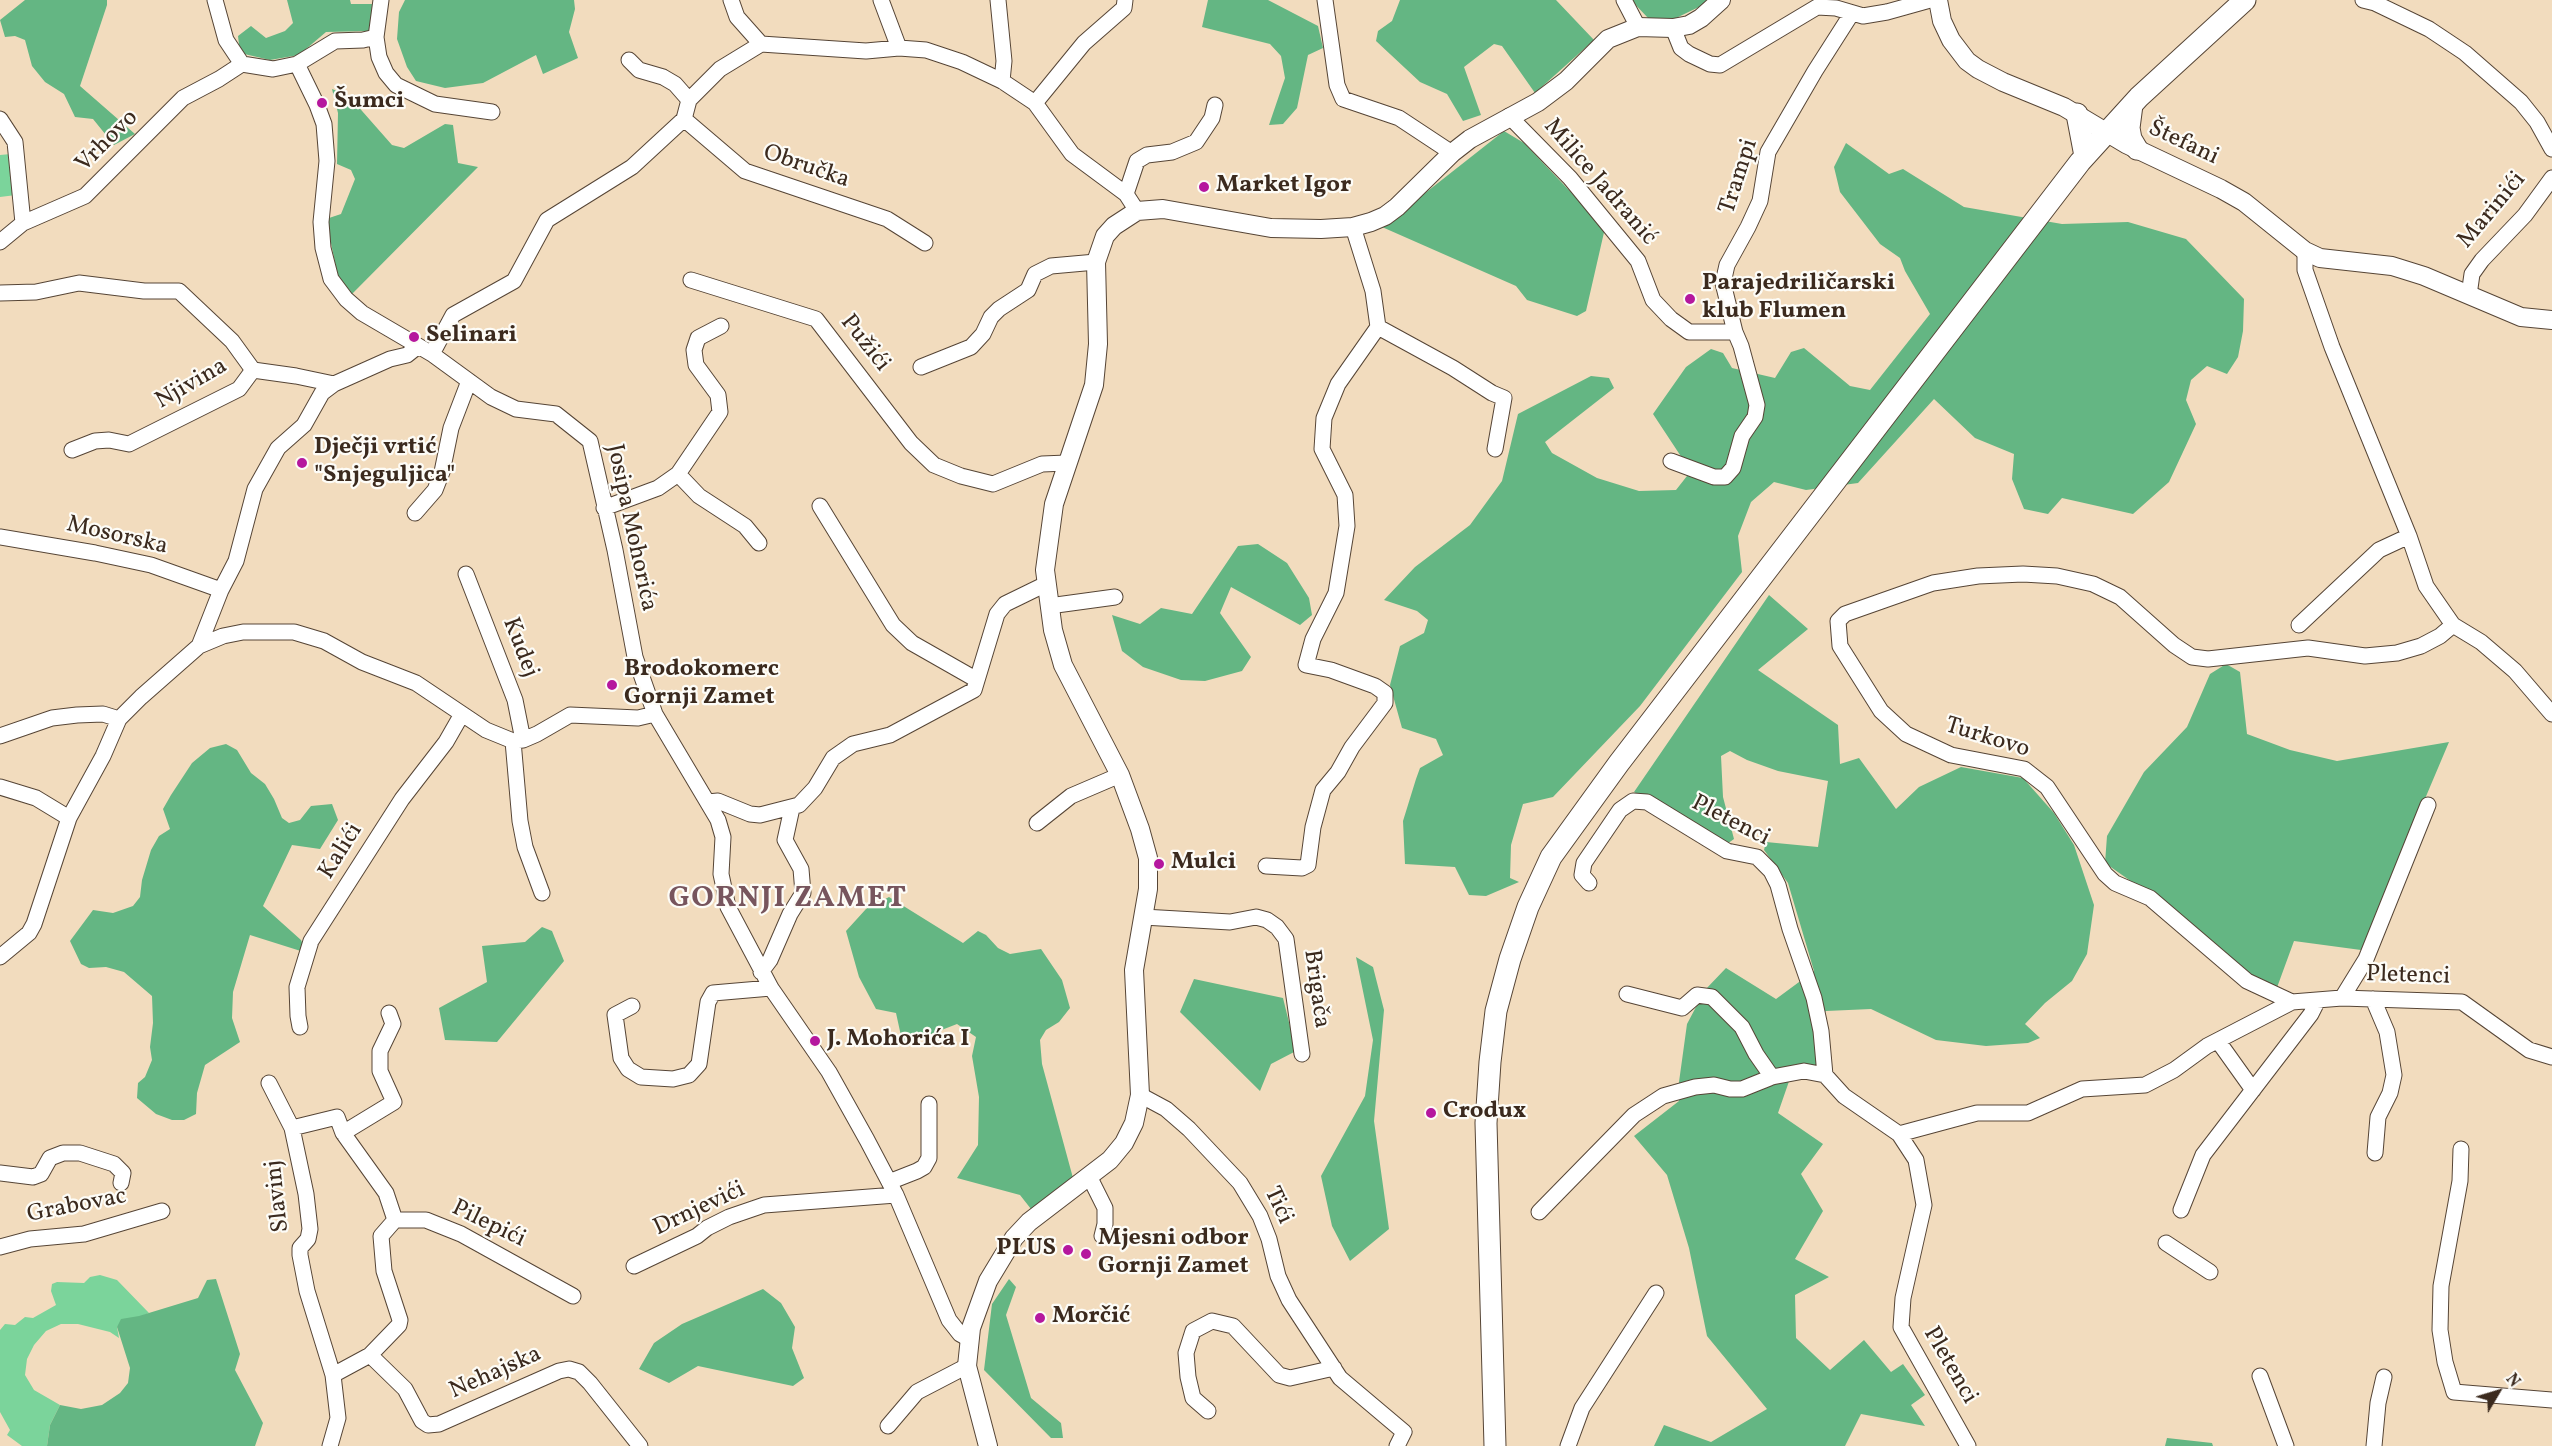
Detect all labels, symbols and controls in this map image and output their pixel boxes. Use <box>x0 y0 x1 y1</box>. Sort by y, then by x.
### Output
place label: Šumci <box>334 89 405 117</box>
marker: Šumci <box>315 96 329 110</box>
street label: Vrhovo <box>71 105 145 179</box>
street label: Milice Jadranić <box>1536 114 1662 252</box>
street label: Štefani <box>2143 115 2223 173</box>
street label: Trampi <box>1714 136 1766 218</box>
street label: Obručka <box>759 140 853 196</box>
street label: Marinići <box>2453 167 2533 255</box>
place label: Market Igor <box>1216 173 1351 201</box>
marker: Market Igor <box>1197 180 1211 194</box>
place label: Parajedriličarski klub Flumen <box>1702 271 1895 327</box>
marker: Parajedriličarski klub Flumen <box>1683 292 1697 306</box>
street label: Pužići <box>833 310 895 378</box>
place label: Selinari <box>426 323 517 351</box>
marker: Selinari <box>407 330 421 344</box>
street label: Njivina <box>151 353 233 417</box>
place label: Dječji vrtić "Snjeguljica" <box>314 435 455 491</box>
street label: Josipa Mohorića <box>598 442 662 614</box>
marker: Dječji vrtić "Snjeguljica" <box>295 456 309 470</box>
street label: Mosorska <box>64 511 170 563</box>
street label: Kudej <box>495 614 543 682</box>
place label: Brodokomerc Gornji Zamet <box>624 657 779 713</box>
marker: Brodokomerc Gornji Zamet <box>605 678 619 692</box>
street label: Turkovo <box>1941 713 2033 765</box>
street label: Pletenci <box>1686 790 1774 854</box>
street label: Kalići <box>314 819 370 885</box>
place label: Mulci <box>1171 850 1236 878</box>
marker: Mulci <box>1152 857 1166 871</box>
district label: GORNJI ZAMET <box>668 882 908 918</box>
street label: Brigača <box>1295 948 1335 1030</box>
street label: Pletenci <box>2365 961 2451 993</box>
place label: J. Mohorića I <box>827 1027 969 1055</box>
marker: J. Mohorića I <box>808 1034 822 1048</box>
place label: Crodux <box>1443 1099 1526 1127</box>
marker: Crodux <box>1424 1106 1438 1120</box>
street label: Slavinj <box>261 1158 297 1234</box>
street label: Drnjevići <box>650 1176 750 1244</box>
street label: Grabovac <box>25 1183 129 1231</box>
street label: Tići <box>1256 1183 1298 1229</box>
street label: Pilepići <box>446 1195 530 1255</box>
place label: Mjesni odbor Gornji Zamet <box>1098 1226 1249 1282</box>
place label: PLUS <box>996 1236 1056 1264</box>
marker: PLUS <box>1061 1243 1075 1257</box>
marker: Mjesni odbor Gornji Zamet <box>1079 1247 1093 1261</box>
place label: Morčić <box>1052 1304 1130 1332</box>
marker: Morčić <box>1033 1311 1047 1325</box>
street label: Pletenci <box>1915 1322 1983 1410</box>
street label: Nehajska <box>446 1341 546 1407</box>
north arrow <box>2468 1362 2528 1422</box>
text: N <box>2500 1370 2524 1392</box>

